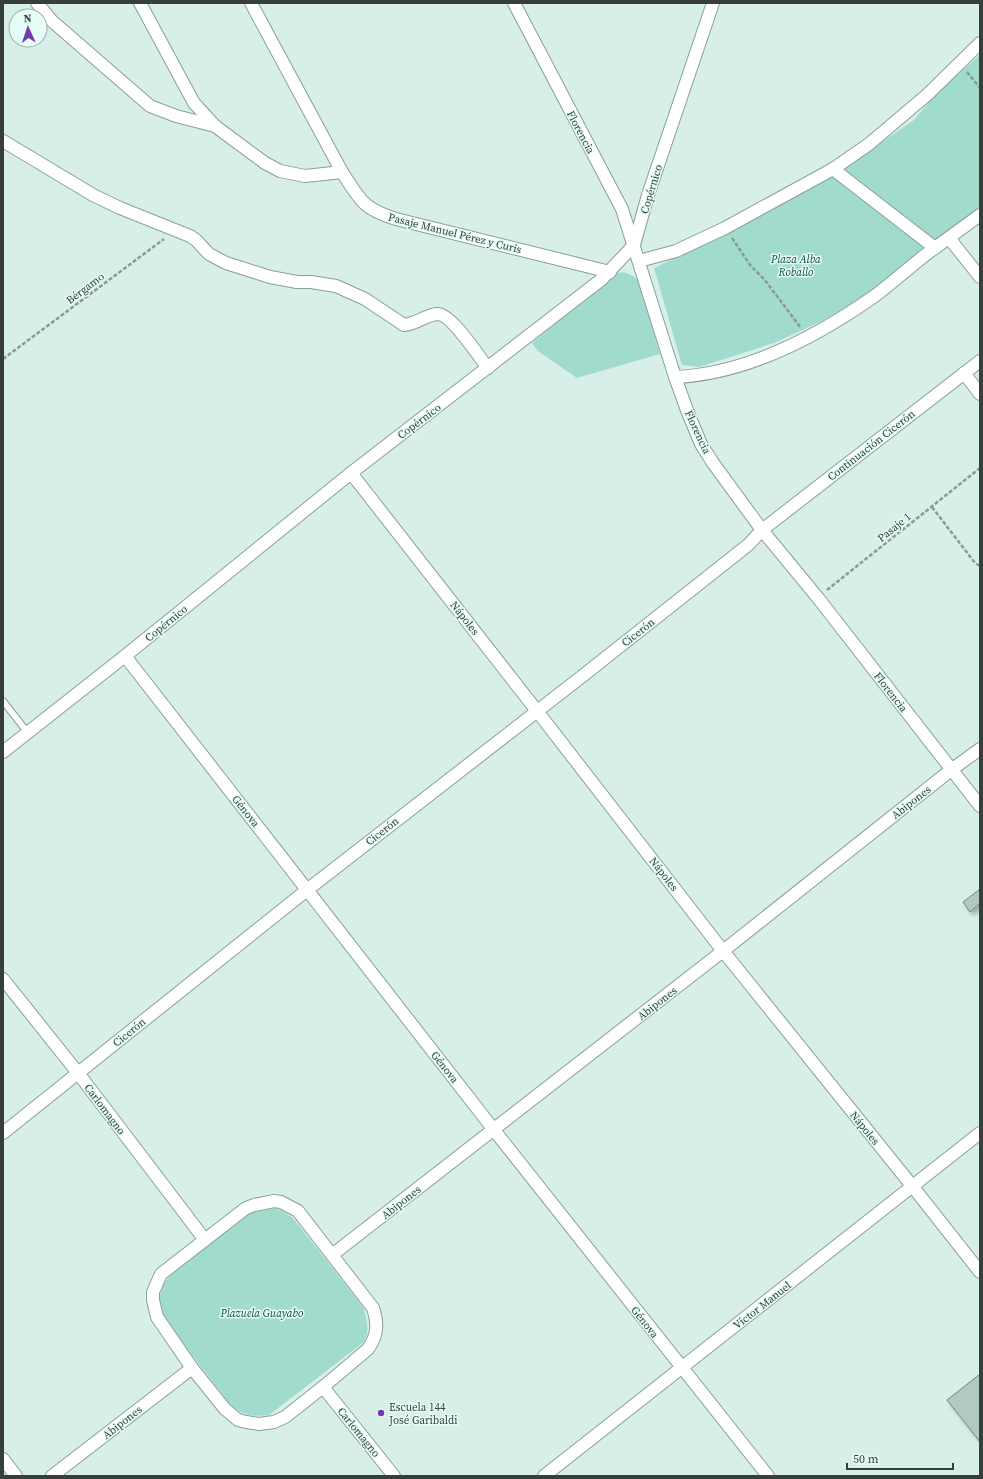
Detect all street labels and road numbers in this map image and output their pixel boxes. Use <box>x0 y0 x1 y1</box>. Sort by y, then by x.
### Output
street label: Florencia <box>563 108 598 157</box>
street label: Copérnico <box>637 163 666 216</box>
street label: Pasaje Manuel Pérez y Curis <box>387 210 523 257</box>
street label: Bérgamo <box>63 269 107 308</box>
street label: Copérnico <box>394 400 444 443</box>
street label: Continuación Cicerón <box>824 406 919 484</box>
street label: Florencia <box>681 408 714 457</box>
street label: Pasaje 1 <box>874 509 914 546</box>
street label: Nápoles <box>447 598 483 639</box>
street label: Copérnico <box>142 602 191 645</box>
street label: Cicerón <box>619 614 658 650</box>
street label: Florencia <box>870 669 911 716</box>
street label: Abipones <box>888 782 934 823</box>
street label: Génova <box>228 792 263 831</box>
street label: Cicerón <box>363 813 402 849</box>
street label: Nápoles <box>646 854 682 895</box>
street label: Abipones <box>634 983 680 1024</box>
street label: Cicerón <box>110 1014 149 1050</box>
street label: Génova <box>427 1048 462 1087</box>
street label: Carlomagno <box>81 1081 129 1138</box>
street label: Nápoles <box>846 1108 883 1148</box>
street label: Abipones <box>378 1182 424 1223</box>
street label: Víctor Manuel <box>730 1278 794 1333</box>
street label: Génova <box>627 1303 662 1342</box>
street label: Abipones <box>99 1402 145 1443</box>
street label: Carlomagno <box>334 1404 383 1460</box>

